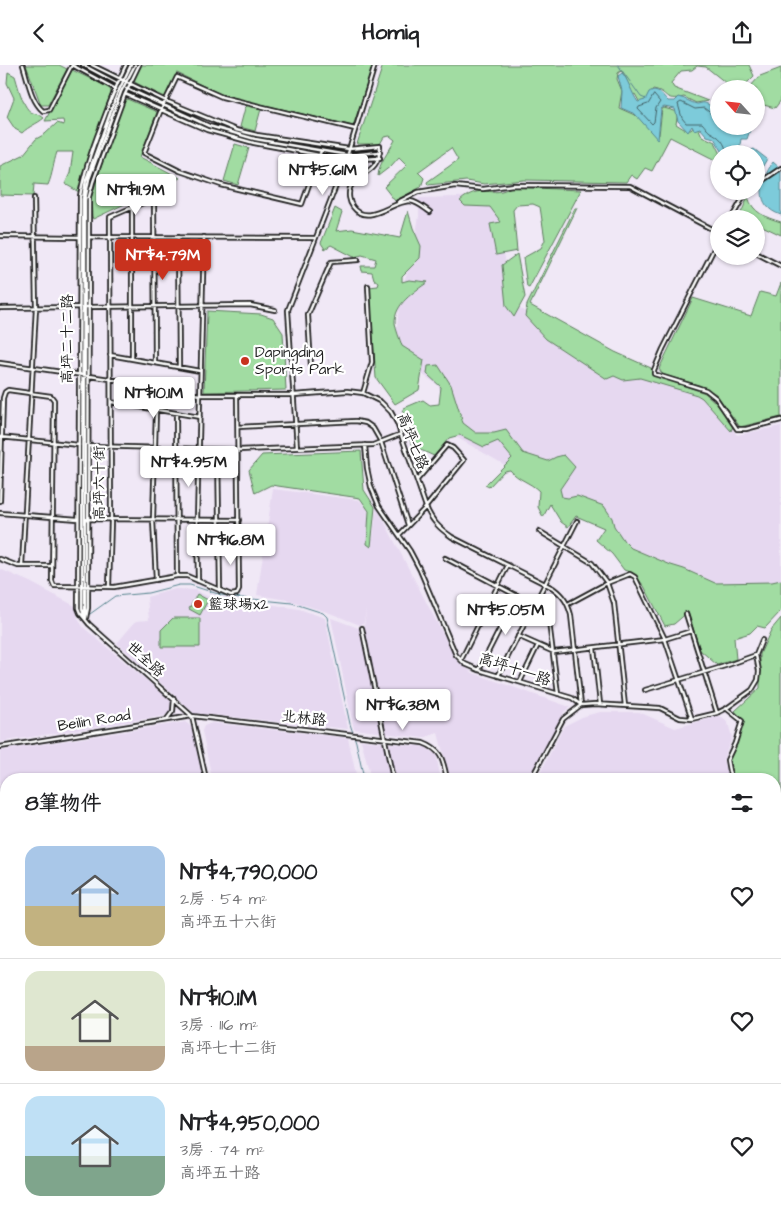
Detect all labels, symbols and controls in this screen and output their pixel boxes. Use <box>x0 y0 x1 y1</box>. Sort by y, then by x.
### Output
text: Homiq <box>362 17 419 48</box>
icon: back <box>25 19 53 47</box>
icon: share <box>728 19 756 47</box>
north arrow <box>710 80 765 135</box>
map controls <box>710 80 765 265</box>
button: locate <box>710 145 765 200</box>
pin: NT$5.61M <box>271 153 375 196</box>
text: NT$5.61M <box>289 159 357 181</box>
pin: NT$11.9M <box>84 173 188 216</box>
text: NT$11.9M <box>107 179 165 201</box>
button: layers <box>710 210 765 265</box>
pin: NT$4.79M <box>111 239 215 281</box>
text: NT$4.79M <box>126 244 200 266</box>
street label: 高坪二十二路 <box>57 294 78 384</box>
place label: Dapingding Sports Park <box>255 342 344 380</box>
marker: Dapingding Sports Park <box>239 355 251 367</box>
pin: NT$10.1M <box>102 377 206 419</box>
text: NT$10.1M <box>125 382 183 404</box>
street label: 高坪七路 <box>392 409 434 473</box>
street label: 高坪六十街 <box>89 445 110 521</box>
pin: NT$4.95M <box>137 445 241 488</box>
text: NT$4.95M <box>151 451 227 473</box>
pin: NT$16.8M <box>179 523 283 566</box>
text: NT$16.8M <box>198 529 264 551</box>
pin: NT$5.05M <box>454 593 558 636</box>
place label: 籃球場x2 <box>208 594 269 615</box>
marker: 籃球場x2 <box>192 598 204 610</box>
text: NT$5.05M <box>467 599 545 621</box>
street label: 世全路 <box>122 637 169 682</box>
street label: 高坪十一路 <box>476 648 554 691</box>
pin: NT$6.38M <box>351 689 455 731</box>
text: NT$6.38M <box>367 694 439 716</box>
street label: Beilin Road <box>56 704 132 737</box>
street label: 北林路 <box>280 706 327 731</box>
text: 8筆物件 <box>25 789 102 818</box>
icon: filters <box>728 789 756 817</box>
text: NT$4,790,000 <box>180 858 318 887</box>
icon: home <box>65 866 125 926</box>
icon: heart <box>728 882 756 910</box>
text: 2房 · 54 m² <box>180 888 267 910</box>
text: 高坪五十六街 <box>180 911 276 933</box>
text: NT$10.1M <box>180 984 257 1013</box>
icon: home <box>65 991 125 1051</box>
icon: heart <box>728 1007 756 1035</box>
text: 3房 · 116 m² <box>180 1014 258 1036</box>
text: 高坪七十二街 <box>180 1037 276 1059</box>
text: NT$4,950,000 <box>180 1109 320 1138</box>
icon: home <box>65 1116 125 1176</box>
icon: heart <box>728 1132 756 1160</box>
text: 3房 · 74 m² <box>180 1139 265 1161</box>
text: 高坪五十路 <box>180 1162 260 1184</box>

